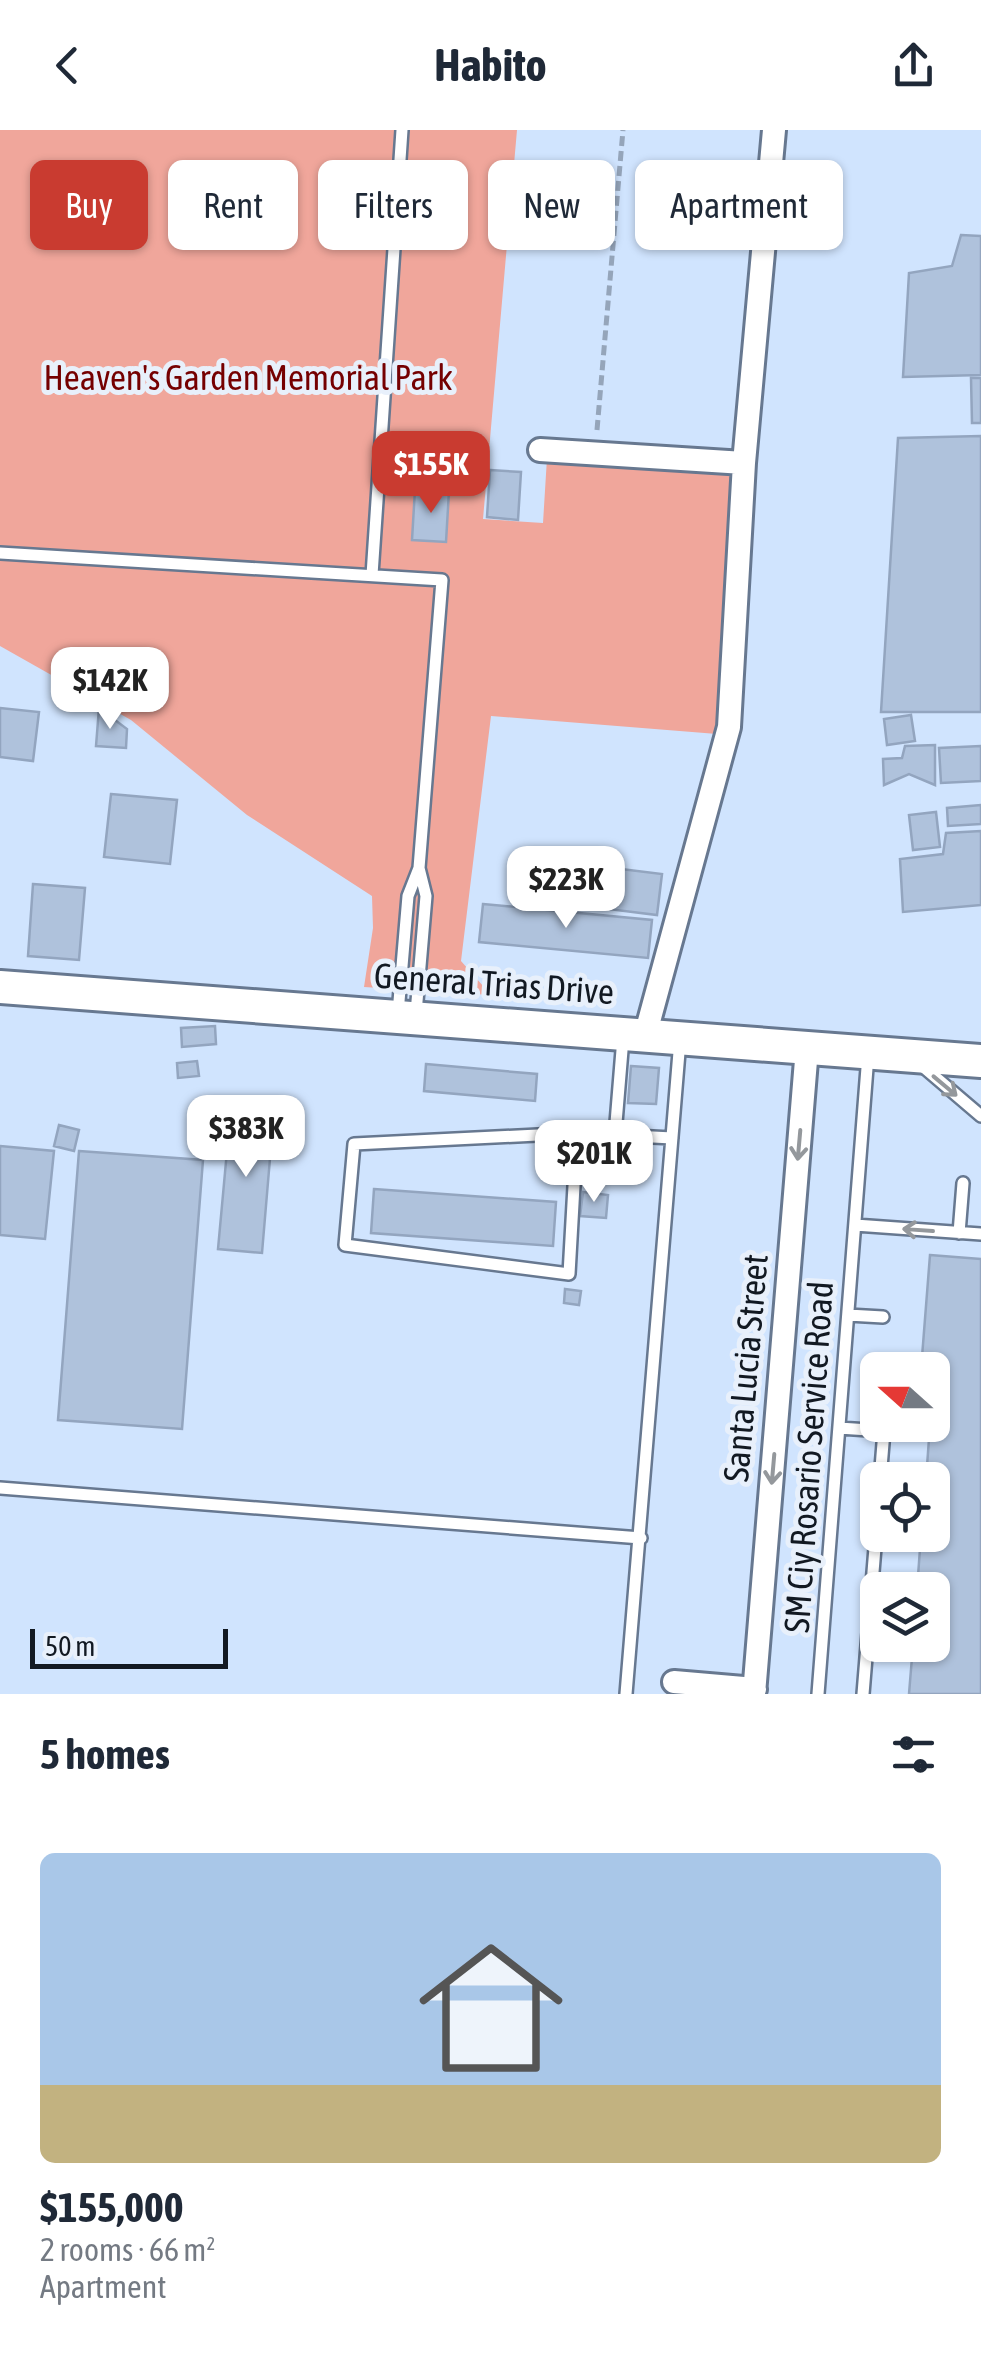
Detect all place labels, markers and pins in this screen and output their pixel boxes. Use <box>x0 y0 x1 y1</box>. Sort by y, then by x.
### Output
pin: $155K <box>361 431 501 516</box>
pin: $142K <box>40 647 180 732</box>
pin: $223K <box>496 846 636 931</box>
pin: $383K <box>176 1095 316 1180</box>
pin: $201K <box>524 1120 664 1205</box>

